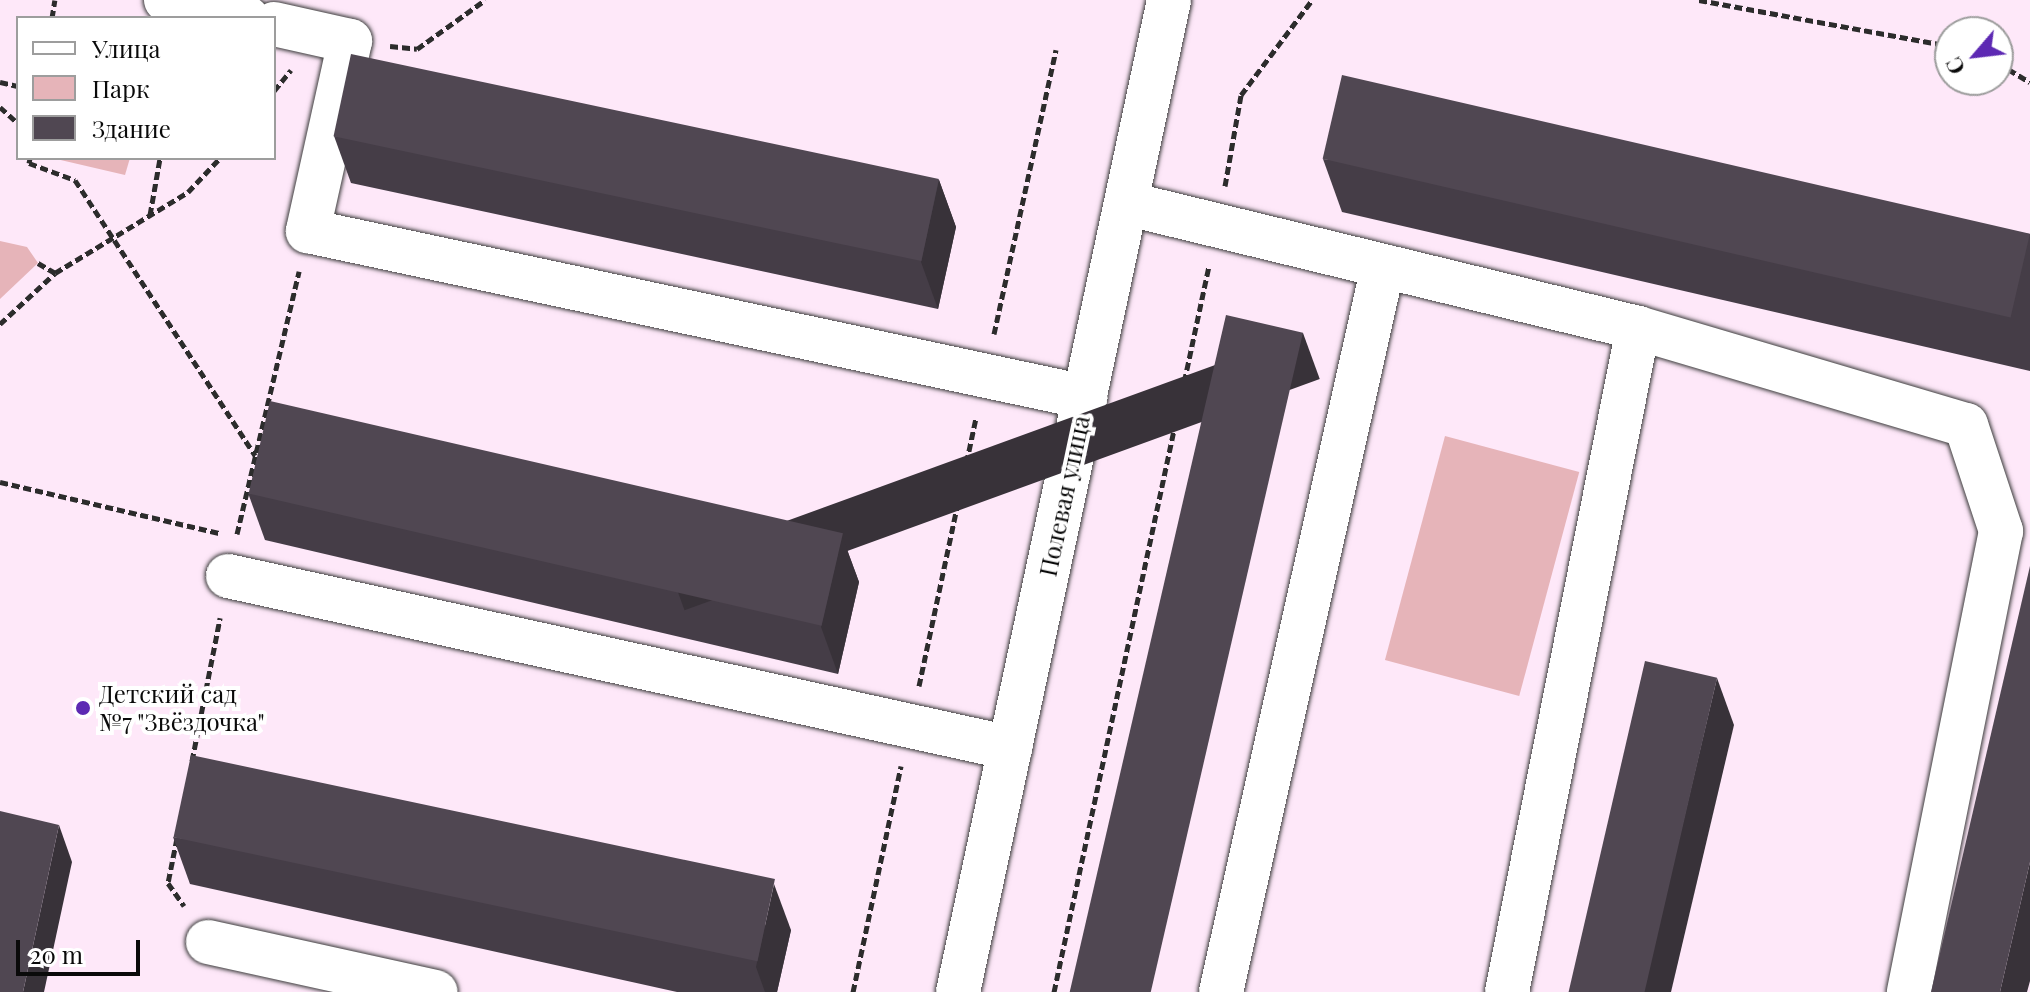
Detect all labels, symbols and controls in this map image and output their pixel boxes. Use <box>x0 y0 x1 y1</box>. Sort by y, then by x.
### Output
legend <box>16 16 276 160</box>
north arrow <box>1934 16 2014 96</box>
text: Улица <box>92 32 161 64</box>
text: С <box>1938 52 1971 80</box>
text: Парк <box>92 72 150 104</box>
text: Здание <box>92 112 171 144</box>
street label: Полевая улица <box>1033 413 1095 579</box>
place label: Детский сад №7 "Звёздочка" <box>99 680 265 736</box>
marker: Детский сад №7 "Звёздочка" <box>74 699 92 717</box>
scale bar <box>20 924 144 974</box>
text: 20 m <box>30 938 83 970</box>

